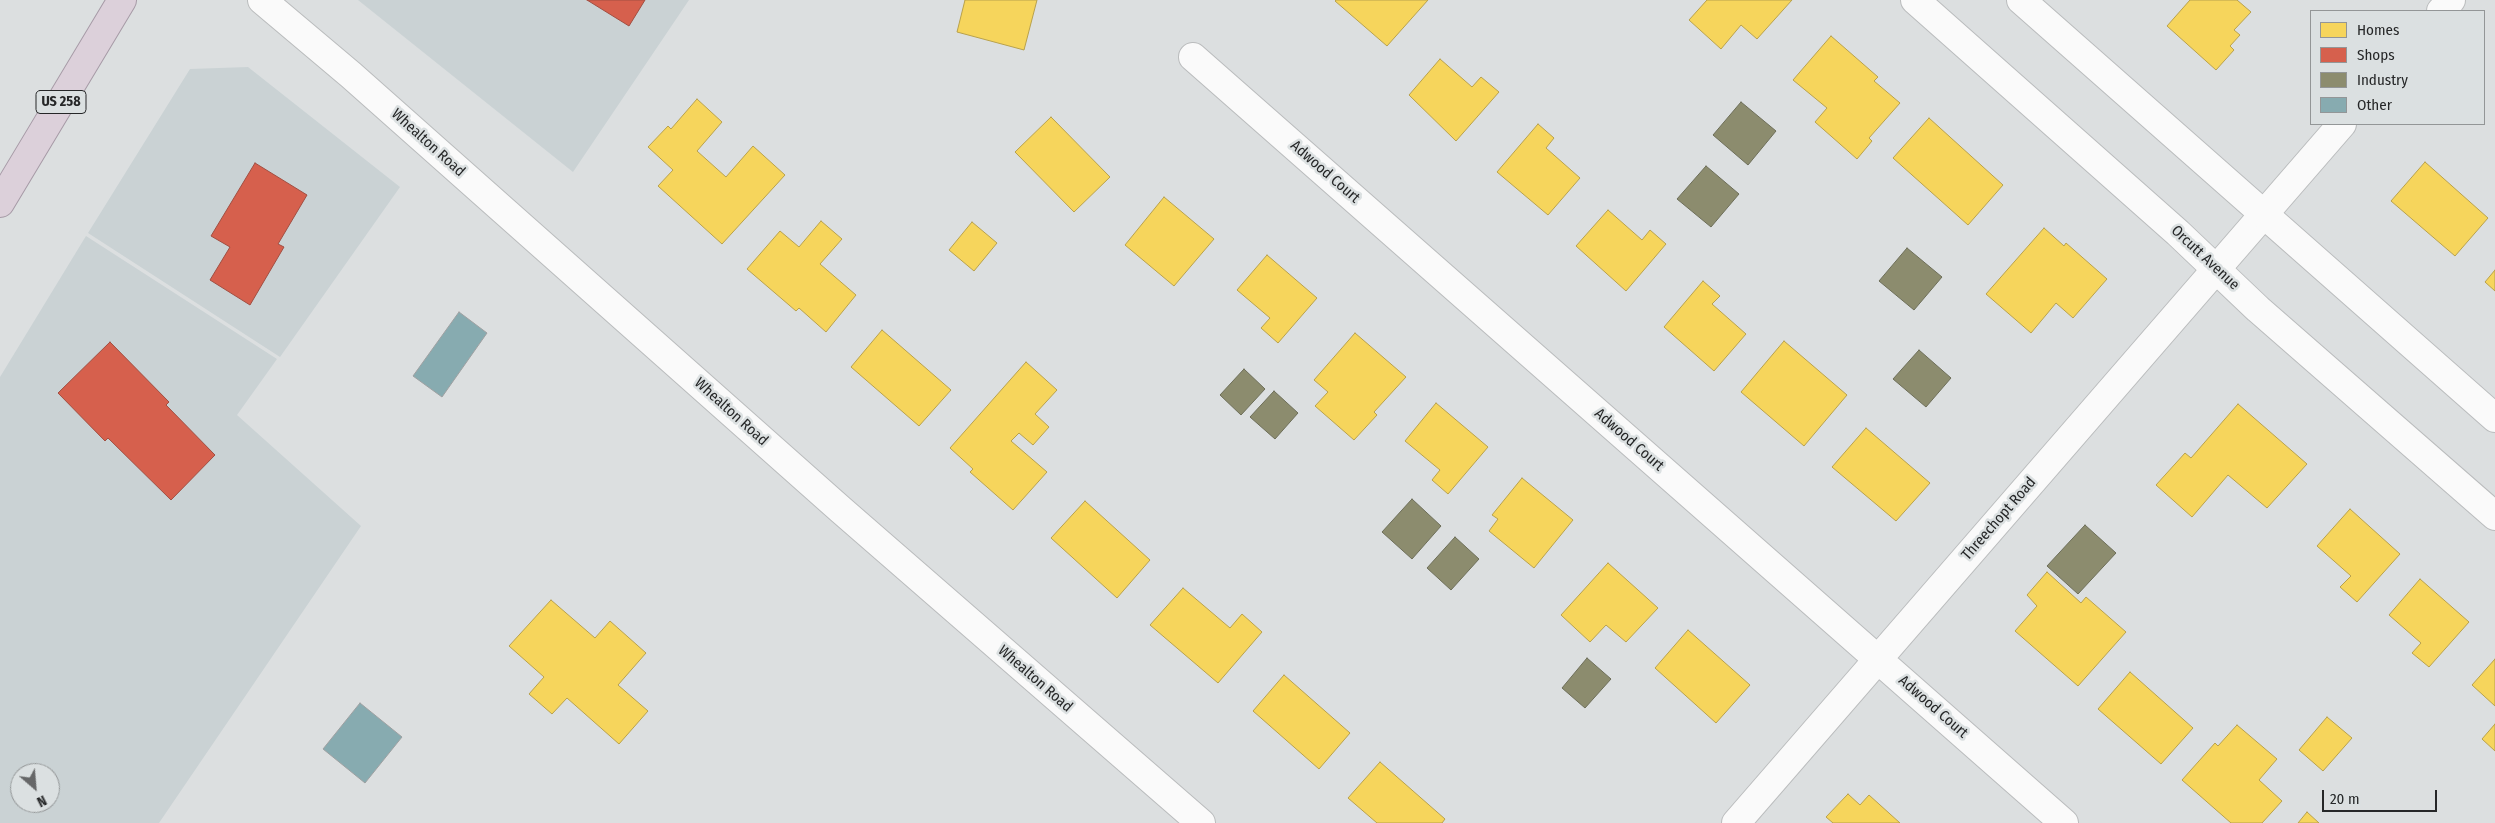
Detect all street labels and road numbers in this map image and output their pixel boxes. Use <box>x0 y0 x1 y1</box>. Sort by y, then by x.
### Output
road number: US 258 <box>36 90 86 114</box>
street label: Whealton Road <box>388 105 468 181</box>
street label: Adwood Court <box>1287 137 1363 207</box>
street label: Orcutt Avenue <box>2167 222 2243 294</box>
street label: Whealton Road <box>691 374 771 450</box>
street label: Adwood Court <box>1591 405 1667 475</box>
street label: Threechopt Road <box>1958 474 2040 564</box>
street label: Whealton Road <box>994 642 1076 716</box>
street label: Adwood Court <box>1895 672 1971 742</box>

